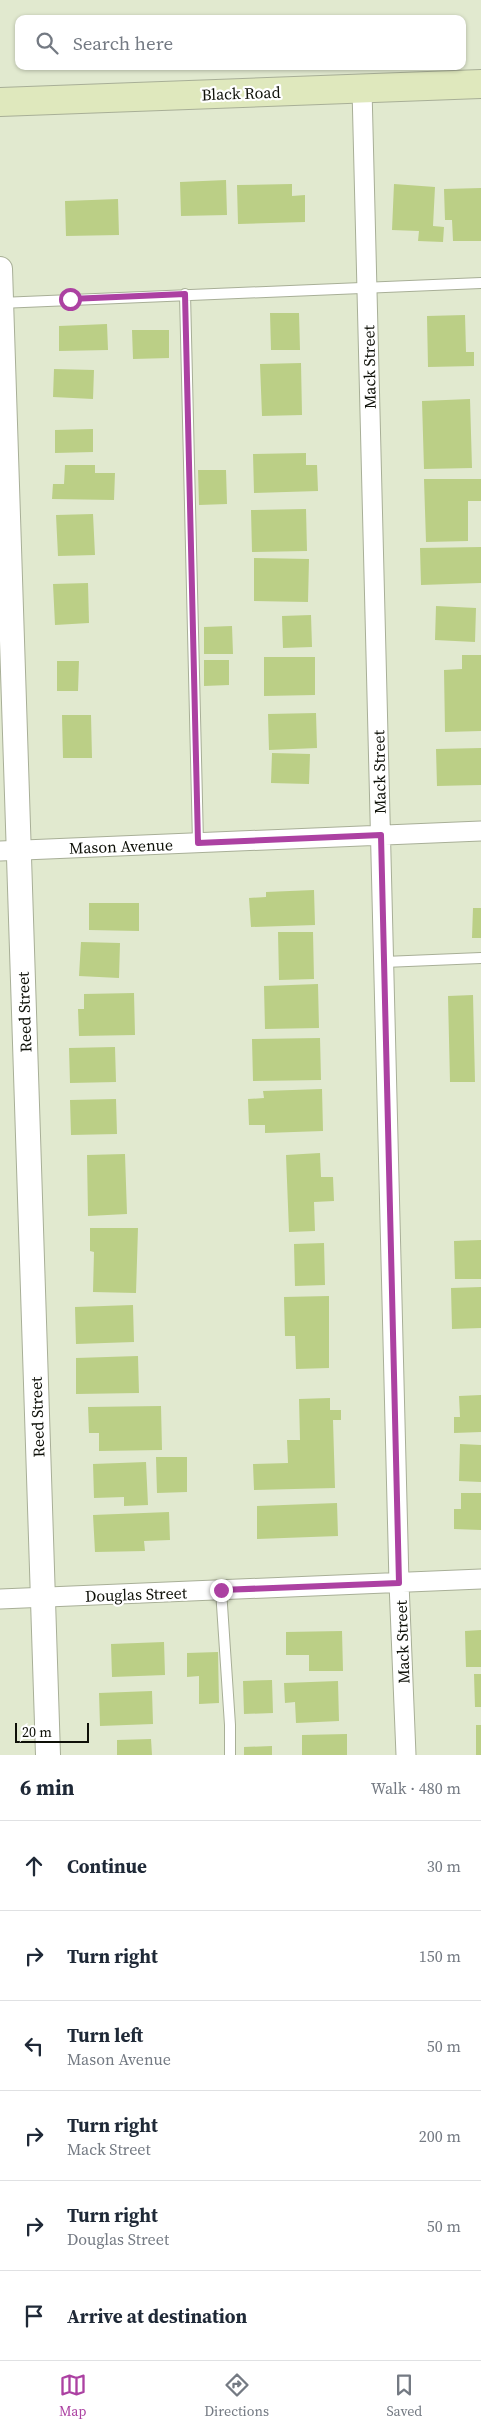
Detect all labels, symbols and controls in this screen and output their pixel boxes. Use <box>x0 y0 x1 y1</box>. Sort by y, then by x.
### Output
search box <box>15 15 466 70</box>
icon: search <box>33 29 61 57</box>
text: Search here <box>73 30 173 56</box>
street label: Black Road <box>201 81 281 105</box>
route start <box>59 288 82 311</box>
street label: Mack Street <box>357 324 381 409</box>
street label: Mack Street <box>367 729 391 814</box>
street label: Mason Avenue <box>69 833 173 859</box>
street label: Reed Street <box>12 970 36 1053</box>
street label: Reed Street <box>25 1375 49 1458</box>
route end <box>210 1579 233 1602</box>
street label: Douglas Street <box>85 1581 188 1607</box>
street label: Mack Street <box>390 1599 414 1684</box>
scale bar <box>15 1720 89 1743</box>
text: 20 m <box>22 1722 52 1742</box>
text: 6 min <box>20 1773 75 1802</box>
text: Walk · 480 m <box>371 1777 461 1799</box>
icon: ahead <box>20 1852 48 1880</box>
text: Continue <box>67 1853 147 1879</box>
text: 30 m <box>427 1855 461 1877</box>
icon: right <box>20 1942 48 1970</box>
text: Turn right <box>67 1943 158 1969</box>
text: 150 m <box>419 1945 461 1967</box>
text: Turn left <box>67 2022 143 2048</box>
icon: left <box>20 2032 48 2060</box>
text: 50 m <box>427 2035 461 2057</box>
text: Mason Avenue <box>67 2048 171 2070</box>
text: Turn right <box>67 2112 158 2138</box>
icon: right <box>20 2122 48 2150</box>
text: 200 m <box>419 2125 461 2147</box>
text: Mack Street <box>67 2138 151 2160</box>
text: Turn right <box>67 2202 158 2228</box>
icon: right <box>20 2212 48 2240</box>
text: 50 m <box>427 2215 461 2237</box>
text: Douglas Street <box>67 2228 169 2250</box>
icon: arrive <box>20 2302 48 2330</box>
text: Arrive at destination <box>67 2303 247 2329</box>
tab: Map <box>59 2371 87 2421</box>
tab: Directions <box>204 2371 269 2421</box>
tab: Saved <box>386 2371 422 2421</box>

